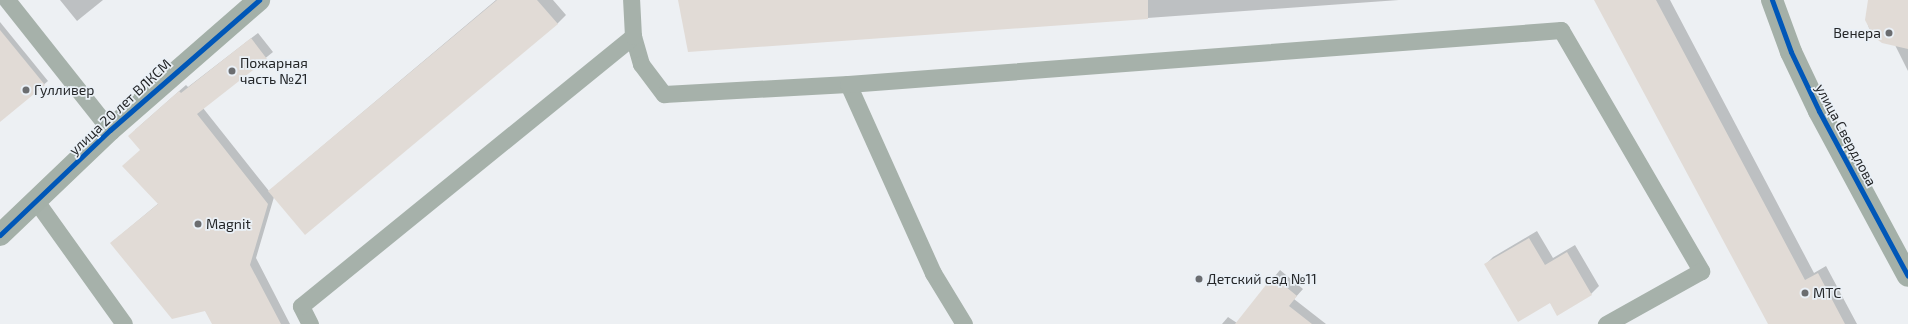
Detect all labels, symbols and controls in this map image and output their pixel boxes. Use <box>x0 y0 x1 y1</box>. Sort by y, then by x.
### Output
place label: Венера <box>1833 25 1881 41</box>
marker: Венера <box>1884 28 1894 38</box>
street label: улица 20 лет ВЛКСМ <box>66 55 174 159</box>
place label: Пожарная часть №21 <box>240 55 308 88</box>
marker: Пожарная часть №21 <box>227 66 237 76</box>
street label: улица Свердлова <box>1812 81 1880 189</box>
place label: Гулливер <box>34 82 94 98</box>
marker: Гулливер <box>21 85 31 95</box>
place label: Magnit <box>206 216 251 232</box>
marker: Magnit <box>193 219 203 229</box>
place label: Детский сад №11 <box>1207 271 1317 287</box>
marker: Детский сад №11 <box>1194 274 1204 284</box>
place label: МТС <box>1813 285 1841 301</box>
marker: МТС <box>1800 288 1810 298</box>

